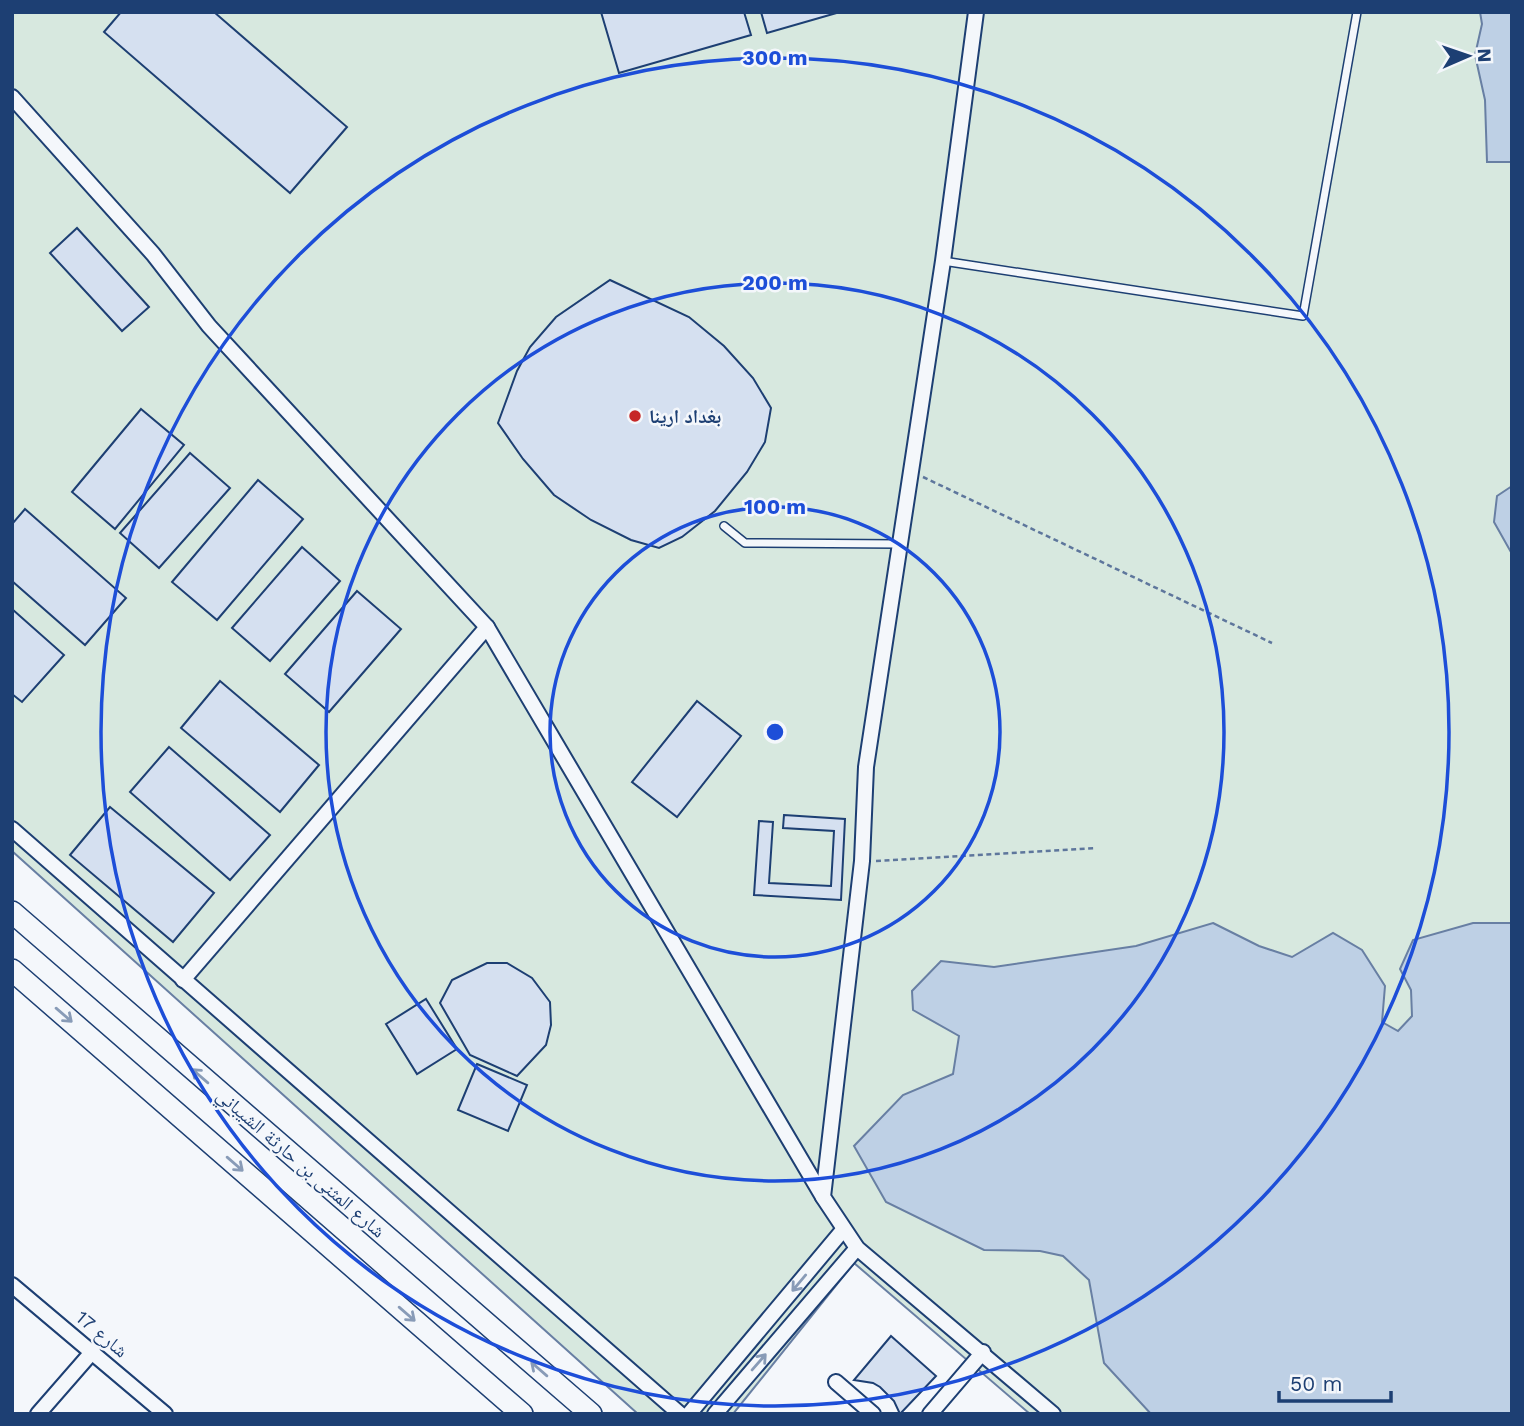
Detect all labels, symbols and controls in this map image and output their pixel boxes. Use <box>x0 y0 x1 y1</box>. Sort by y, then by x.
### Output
north arrow <box>1433 21 1503 91</box>
text: 300 m <box>742 45 808 70</box>
text: N <box>1473 48 1496 63</box>
text: 200 m <box>742 270 808 295</box>
place label: بغداد ارينا <box>649 405 721 428</box>
marker: بغداد ارينا <box>627 408 643 424</box>
text: 100 m <box>744 494 806 519</box>
centre of rings <box>763 720 787 744</box>
one-way arrow <box>55 1007 73 1023</box>
one-way arrow <box>192 1068 210 1084</box>
street label: شارع المثنى بن حارثة الشيباني <box>209 1083 390 1245</box>
one-way arrow <box>226 1156 244 1172</box>
one-way arrow <box>791 1273 807 1291</box>
street label: شارع 17 <box>71 1306 133 1362</box>
one-way arrow <box>398 1306 416 1322</box>
one-way arrow <box>751 1353 767 1371</box>
scale bar <box>1279 1360 1391 1404</box>
one-way arrow <box>530 1361 548 1377</box>
text: 50 m <box>1290 1371 1342 1396</box>

